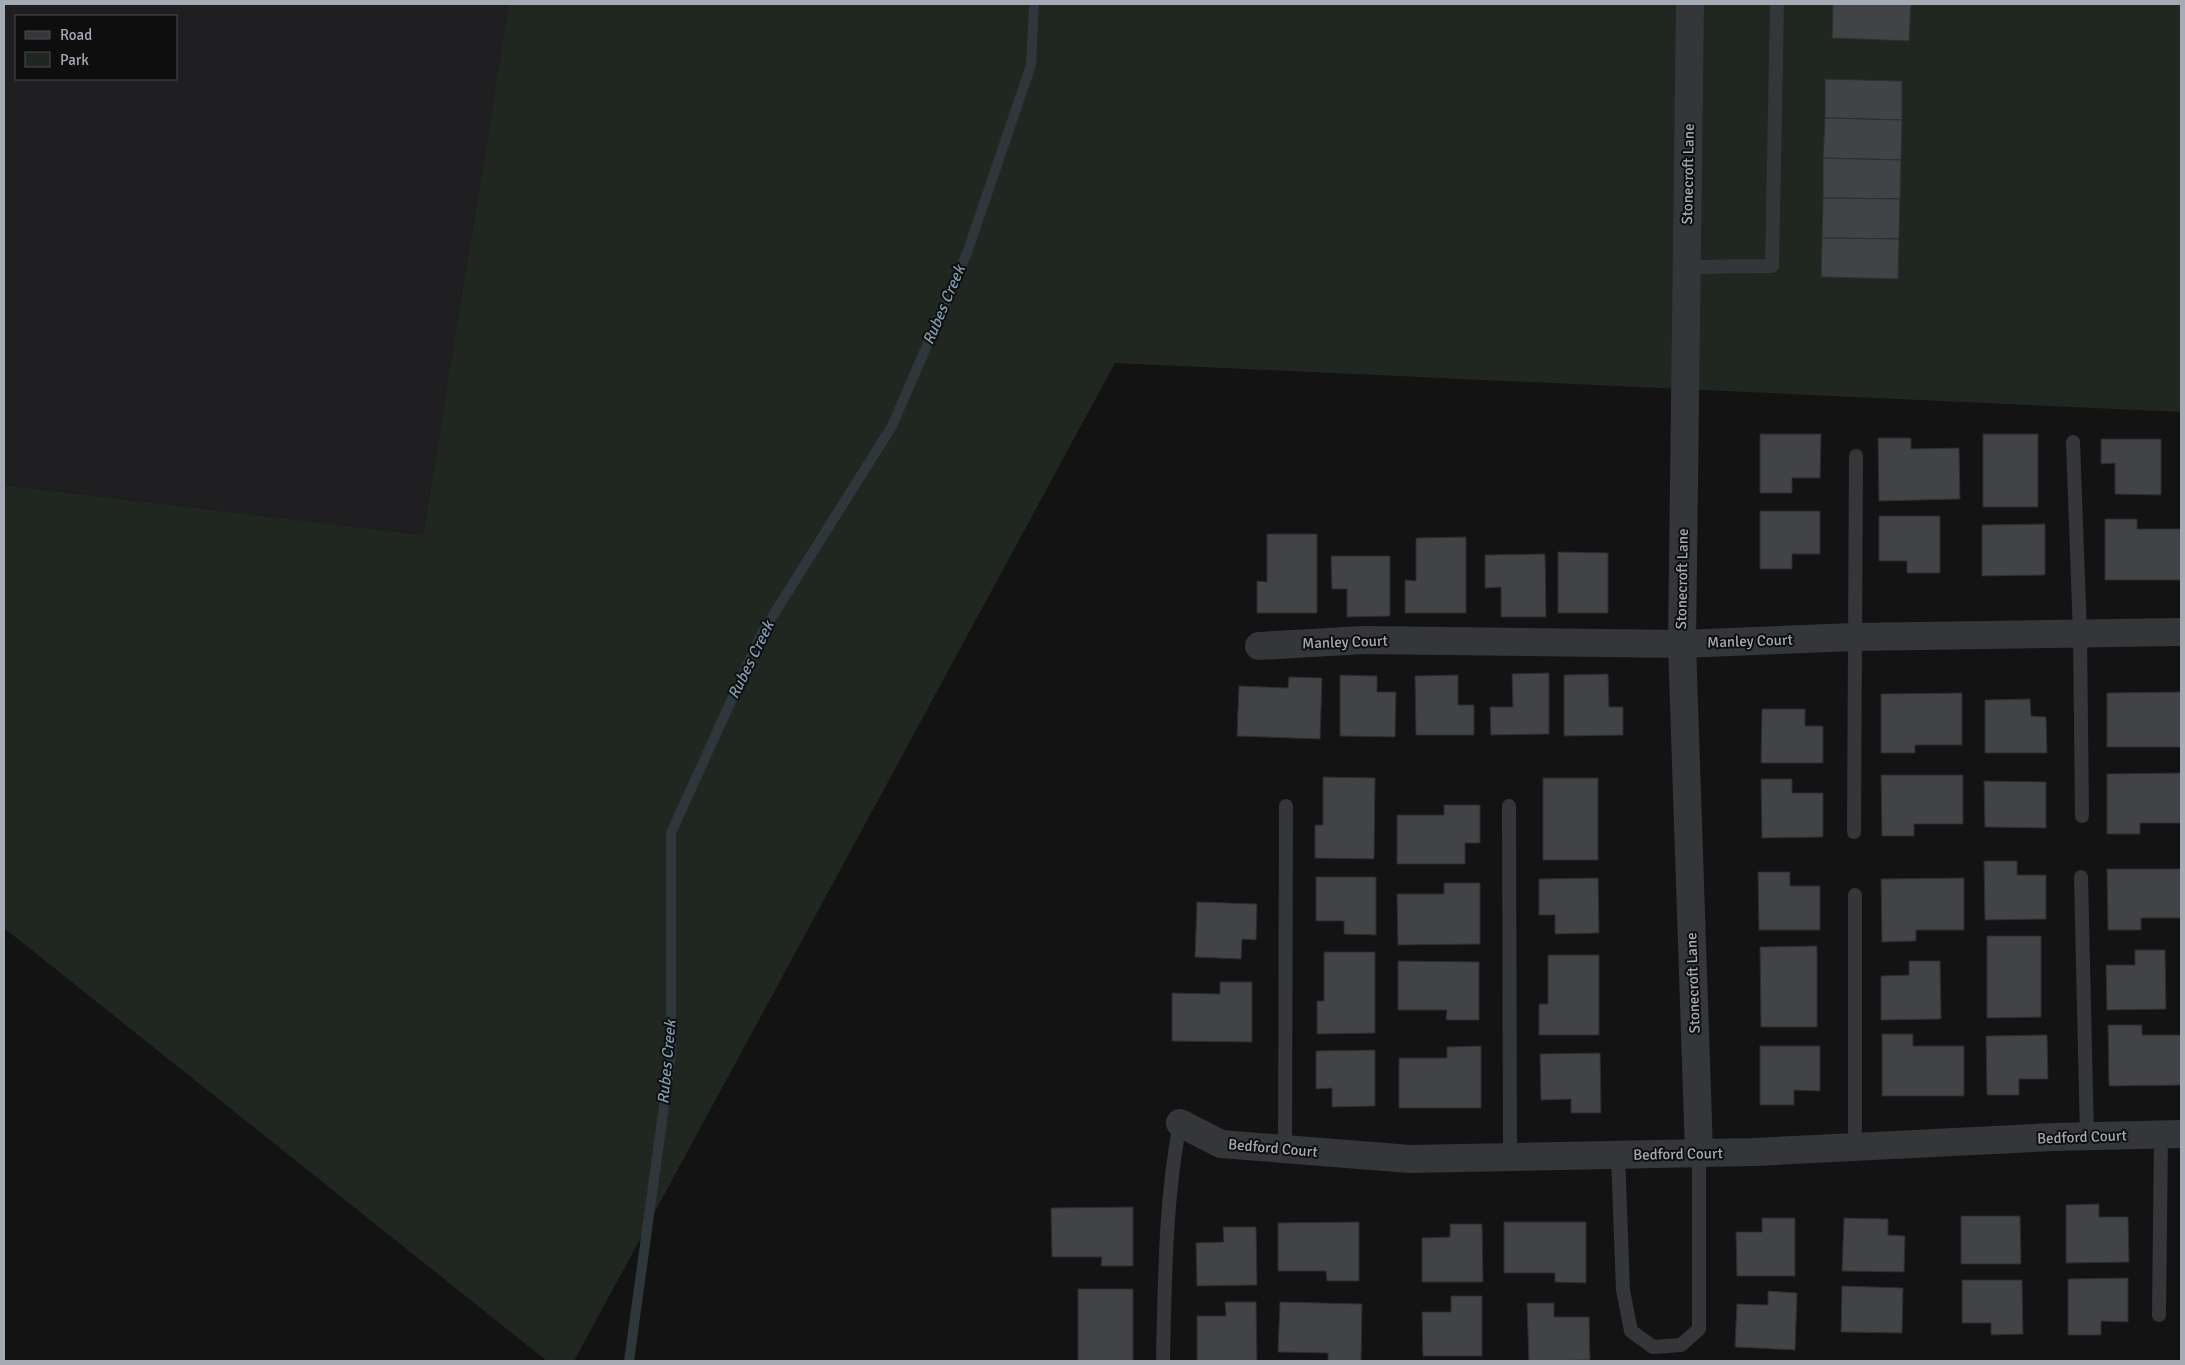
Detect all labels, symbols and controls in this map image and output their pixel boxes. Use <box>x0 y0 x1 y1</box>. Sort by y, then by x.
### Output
legend <box>15 15 178 80</box>
text: Road <box>60 26 92 44</box>
text: Park <box>60 51 89 69</box>
street label: Stonecroft Lane <box>1678 123 1698 225</box>
water label: Rubes Creek <box>918 260 970 348</box>
street label: Stonecroft Lane <box>1672 528 1692 630</box>
water label: Rubes Creek <box>724 616 779 702</box>
street label: Manley Court <box>1707 631 1793 651</box>
street label: Manley Court <box>1302 632 1388 652</box>
street label: Stonecroft Lane <box>1682 932 1704 1034</box>
water label: Rubes Creek <box>653 1017 681 1105</box>
street label: Bedford Court <box>2037 1126 2127 1148</box>
street label: Bedford Court <box>1227 1135 1319 1161</box>
street label: Bedford Court <box>1633 1144 1723 1164</box>

